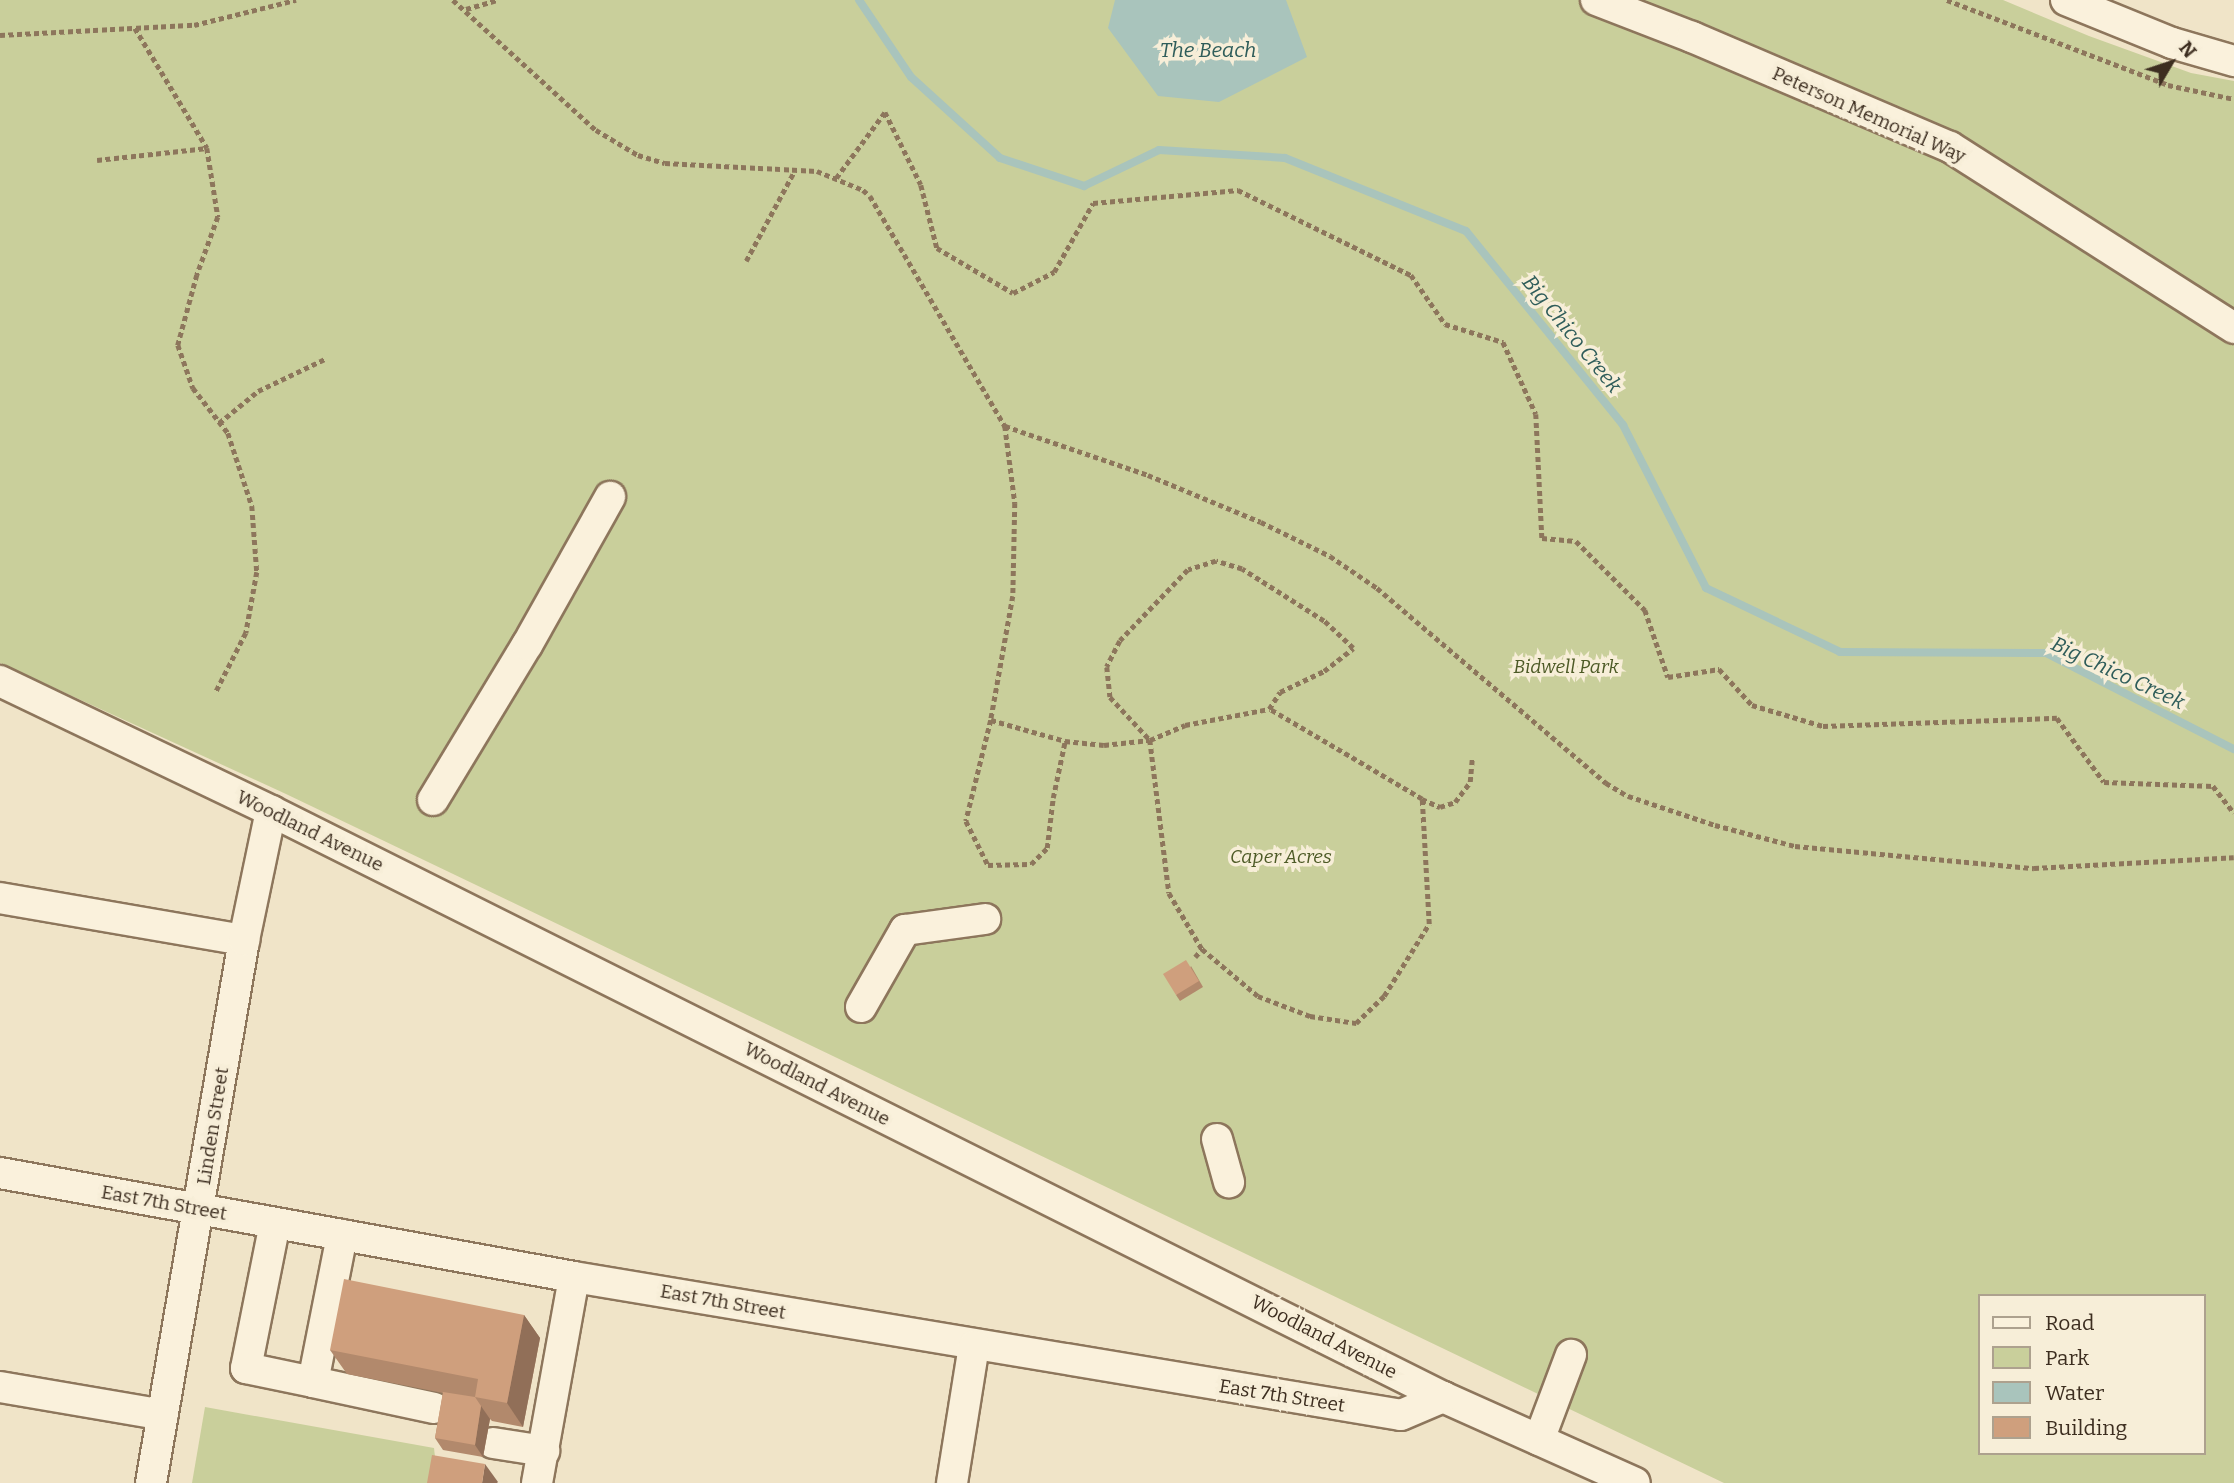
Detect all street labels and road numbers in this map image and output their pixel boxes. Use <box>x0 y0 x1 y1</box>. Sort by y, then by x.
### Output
street label: Peterson Memorial Way <box>1769 62 1969 168</box>
street label: Woodland Avenue <box>233 786 387 876</box>
street label: Woodland Avenue <box>740 1037 894 1131</box>
street label: Linden Street <box>192 1065 234 1187</box>
street label: East 7th Street <box>99 1181 229 1225</box>
street label: East 7th Street <box>658 1280 788 1324</box>
street label: Woodland Avenue <box>1247 1290 1401 1384</box>
street label: East 7th Street <box>1217 1375 1347 1417</box>

